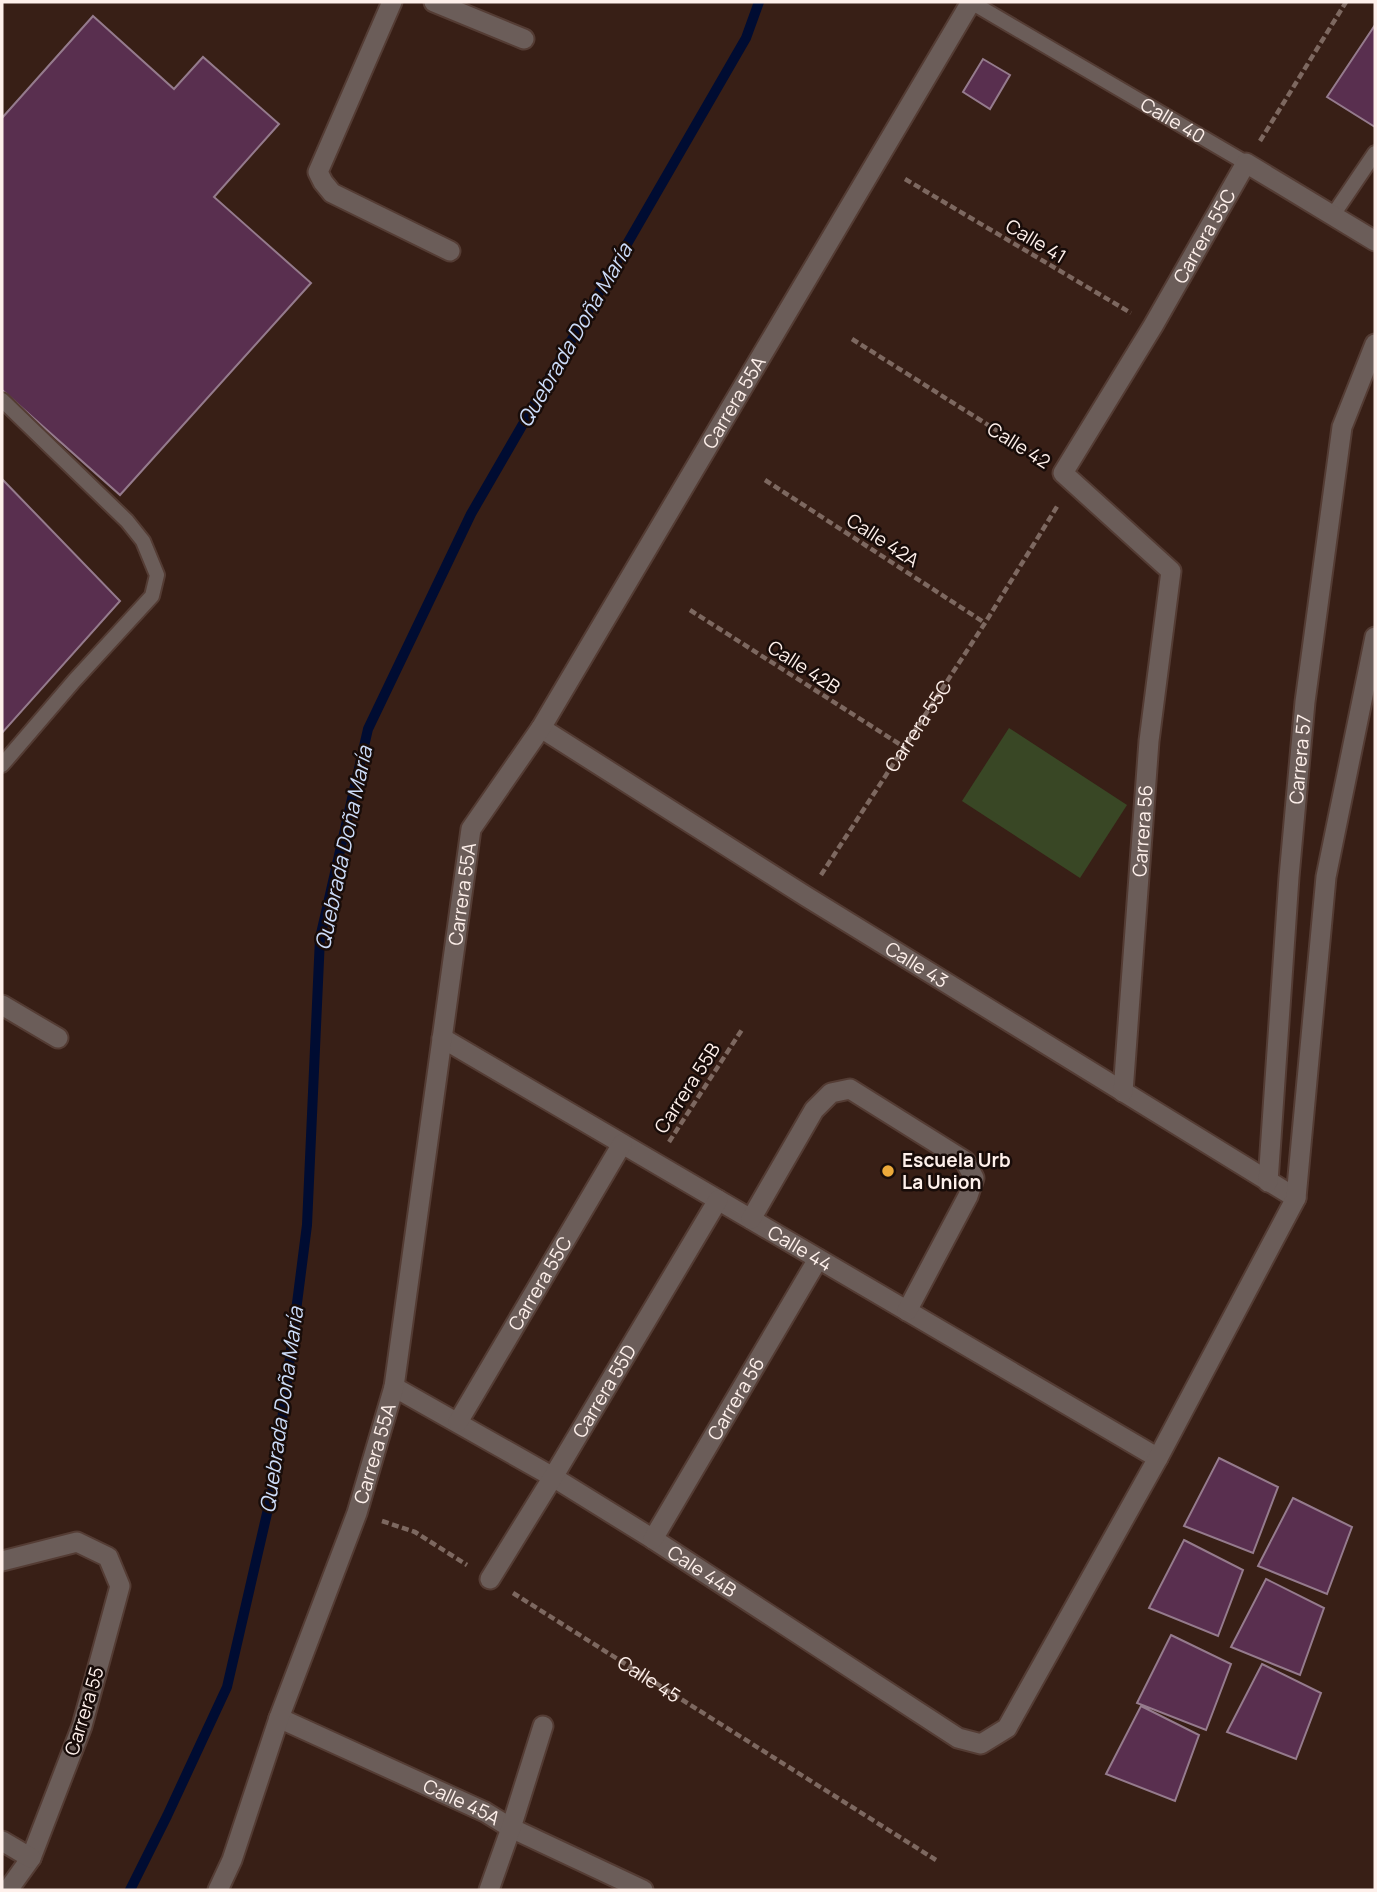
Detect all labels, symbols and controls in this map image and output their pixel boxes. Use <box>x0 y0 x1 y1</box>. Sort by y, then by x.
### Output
street label: Calle 40 <box>1136 91 1210 149</box>
street label: Carrera 55C <box>1167 184 1242 288</box>
street label: Calle 41 <box>1001 213 1071 269</box>
water label: Quebrada Doña María <box>510 237 639 432</box>
street label: Carrera 55A <box>696 351 771 454</box>
street label: Calle 42 <box>982 415 1056 475</box>
street label: Calle 42A <box>842 507 924 573</box>
street label: Calle 42B <box>763 634 846 700</box>
street label: Carrera 55C <box>878 675 958 777</box>
street label: Carrera 57 <box>1283 713 1317 805</box>
water label: Quebrada Doña María <box>308 742 379 953</box>
street label: Carrera 56 <box>1126 784 1159 878</box>
street label: Carrera 55A <box>442 841 482 947</box>
street label: Calle 43 <box>880 935 953 994</box>
street label: Carrera 55B <box>648 1037 726 1138</box>
place label: Escuela Urb La Union <box>902 1147 1011 1195</box>
marker: Escuela Urb La Union <box>880 1163 896 1179</box>
street label: Calle 44 <box>763 1219 837 1277</box>
street label: Carrera 55C <box>502 1231 578 1335</box>
water label: Quebrada Doña María <box>253 1304 310 1515</box>
street label: Carrera 55D <box>566 1339 642 1442</box>
street label: Carrera 56 <box>701 1352 770 1445</box>
street label: Carrera 55A <box>347 1400 402 1507</box>
street label: Cale 44B <box>662 1539 742 1603</box>
street label: Calle 45 <box>613 1649 686 1709</box>
street label: Carrera 55 <box>58 1663 110 1759</box>
street label: Calle 45A <box>419 1773 505 1831</box>

